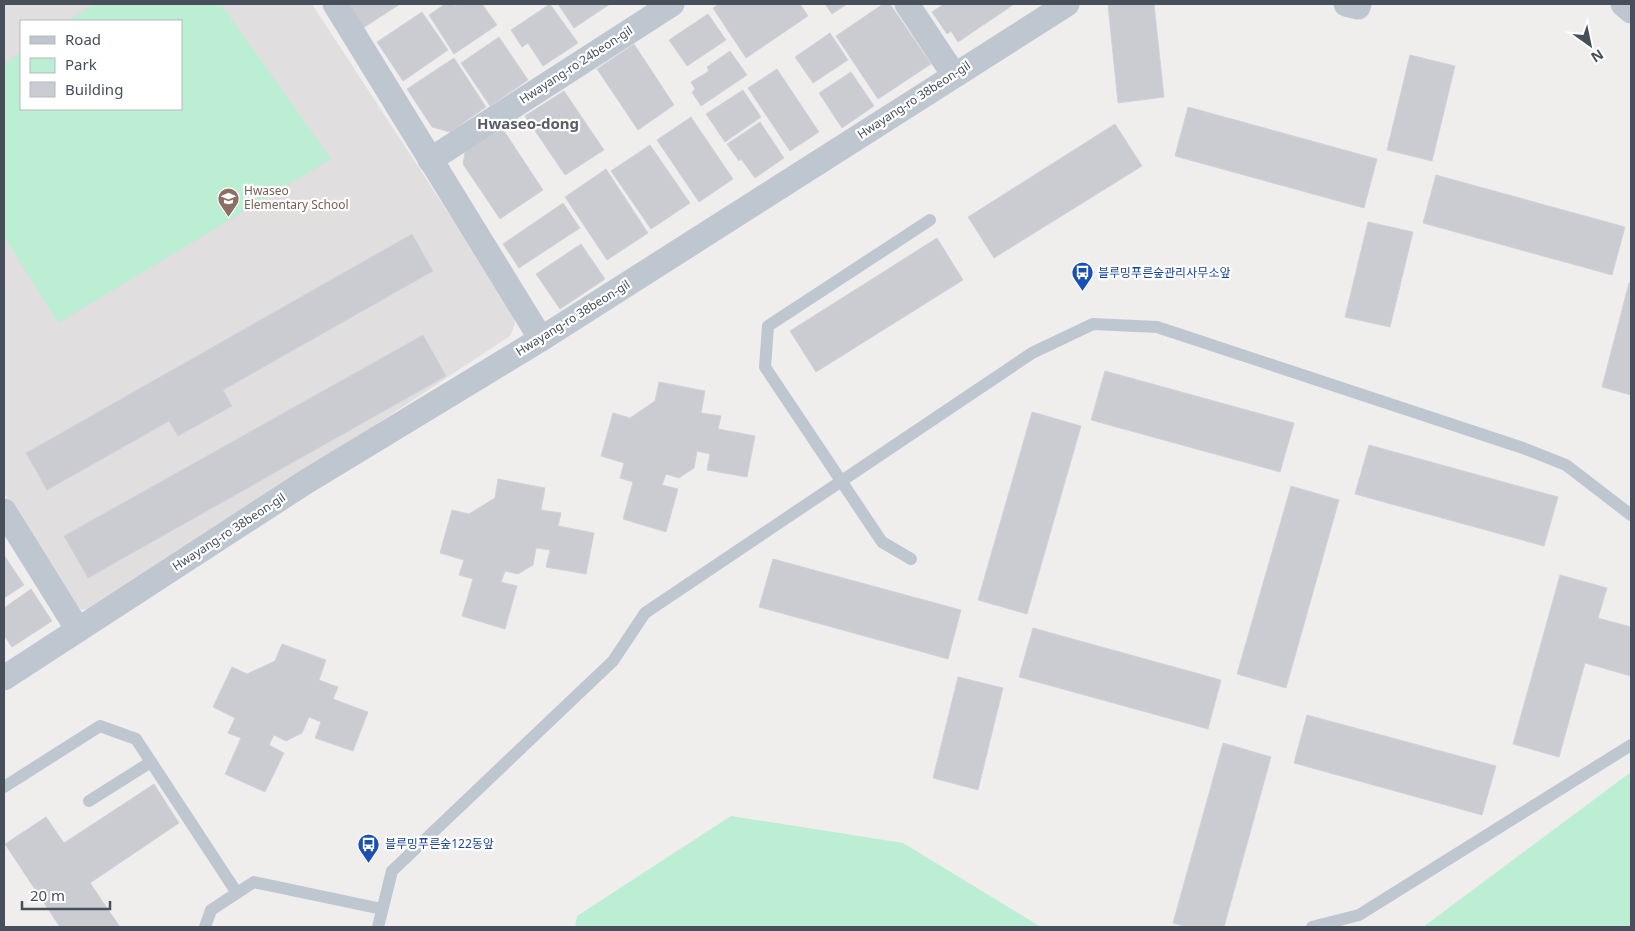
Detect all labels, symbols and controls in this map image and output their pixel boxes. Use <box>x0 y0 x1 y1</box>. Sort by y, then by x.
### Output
legend <box>20 20 182 110</box>
north arrow <box>1565 20 1615 70</box>
street label: Hwayang-ro 24beon-gil <box>516 22 636 108</box>
text: Road <box>65 29 101 49</box>
text: N <box>1587 45 1607 67</box>
text: Park <box>65 54 97 74</box>
street label: Hwayang-ro 38beon-gil <box>854 57 974 143</box>
text: Building <box>65 79 123 99</box>
district label: Hwaseo-dong <box>477 113 579 133</box>
place label: Hwaseo Elementary School <box>244 182 349 213</box>
school or university icon: Hwaseo Elementary School <box>216 186 240 217</box>
bus stop icon: 블루밍푸른숲관리사무소앞 <box>1070 261 1094 292</box>
place label: 블루밍푸른숲관리사무소앞 <box>1098 264 1230 281</box>
street label: Hwayang-ro 38beon-gil <box>512 275 633 360</box>
street label: Hwayang-ro 38beon-gil <box>169 489 289 575</box>
bus stop icon: 블루밍푸른숲122동앞 <box>357 832 381 863</box>
place label: 블루밍푸른숲122동앞 <box>385 835 494 852</box>
scale bar <box>22 878 110 910</box>
text: 20 m <box>30 885 65 905</box>

